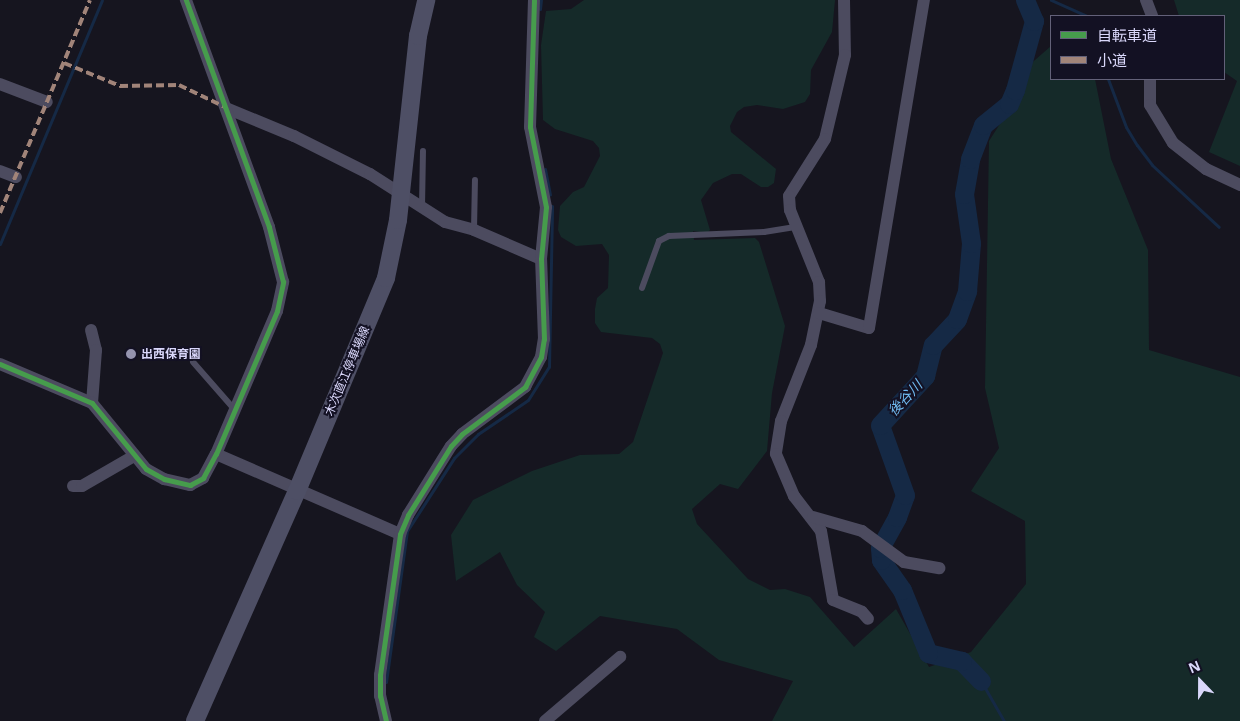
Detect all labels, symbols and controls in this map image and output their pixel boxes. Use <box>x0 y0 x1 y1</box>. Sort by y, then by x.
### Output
legend <box>1050 15 1225 80</box>
text: 自転車道 <box>1097 25 1157 45</box>
text: 小道 <box>1097 50 1127 70</box>
street label: 木次直江停車場線 <box>322 324 372 418</box>
place label: 出西保育園 <box>141 347 201 361</box>
marker: 出西保育園 <box>125 348 137 360</box>
water label: 後谷川 <box>885 377 925 419</box>
north arrow <box>1175 656 1225 706</box>
text: N <box>1185 656 1203 678</box>

